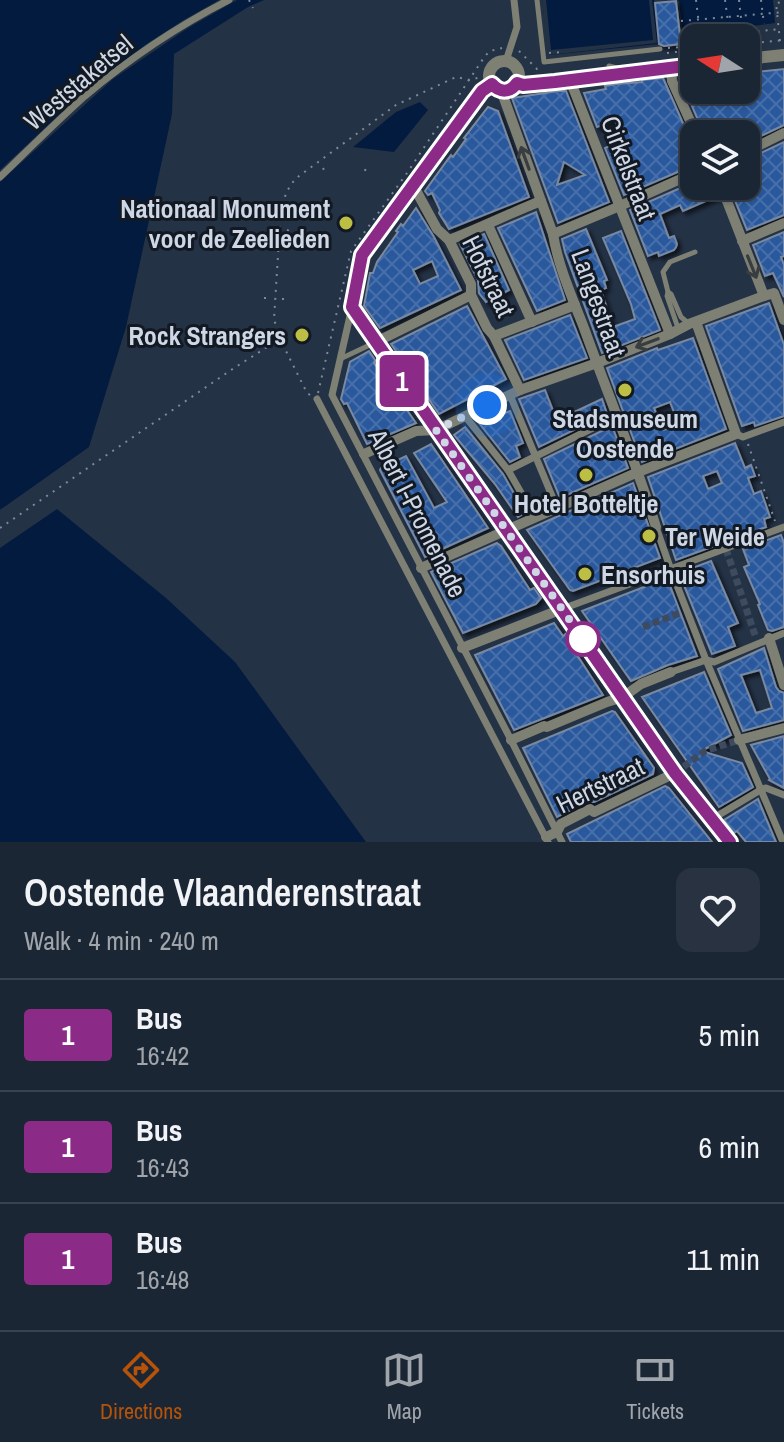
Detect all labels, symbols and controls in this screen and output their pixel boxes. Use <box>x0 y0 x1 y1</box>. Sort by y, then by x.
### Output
north arrow <box>680 24 760 104</box>
map controls <box>680 24 760 200</box>
street label: Weststaketsel <box>16 26 140 138</box>
street label: Cirkelstraat <box>593 111 665 225</box>
button: layers <box>680 120 760 200</box>
one-way arrow <box>517 146 531 170</box>
place label: Nationaal Monument voor de Zeelieden <box>120 191 330 256</box>
marker: Nationaal Monument voor de Zeelieden <box>337 214 355 232</box>
street label: Hofstraat <box>454 229 524 323</box>
street label: Langestraat <box>563 244 635 362</box>
one-way arrow <box>746 254 760 279</box>
place label: Rock Strangers <box>128 318 286 353</box>
marker: Rock Strangers <box>293 326 311 344</box>
one-way arrow <box>635 337 660 351</box>
line badge: 1 <box>376 355 428 407</box>
text: 1 <box>396 362 408 400</box>
marker: Stadsmuseum Oostende <box>616 381 634 399</box>
your location <box>467 385 507 425</box>
place label: Stadsmuseum Oostende <box>552 401 698 466</box>
street label: Albert I-Promenade <box>360 422 476 603</box>
marker: Hotel Botteltje <box>577 466 595 484</box>
place label: Hotel Botteltje <box>514 486 658 521</box>
place label: Ter Weide <box>665 519 765 554</box>
marker: Ter Weide <box>640 527 658 545</box>
place label: Ensorhuis <box>601 557 705 592</box>
marker: Ensorhuis <box>576 565 594 583</box>
unlabelled marker <box>566 622 600 656</box>
street label: Hertstraat <box>550 749 650 821</box>
text: Oostende Vlaanderenstraat <box>24 867 421 918</box>
button: heart <box>676 868 760 952</box>
text: Walk · 4 min · 240 m <box>24 923 219 958</box>
text: Bus <box>136 998 182 1038</box>
text: 5 min <box>698 1015 760 1055</box>
text: 1 <box>62 1016 74 1054</box>
text: 16:42 <box>136 1038 189 1073</box>
text: Bus <box>136 1110 182 1150</box>
text: 6 min <box>698 1127 760 1167</box>
text: 1 <box>62 1128 74 1166</box>
text: 16:43 <box>136 1150 189 1185</box>
text: Bus <box>136 1222 182 1262</box>
text: 11 min <box>687 1239 760 1279</box>
text: 1 <box>62 1240 74 1278</box>
text: 16:48 <box>136 1262 189 1297</box>
tab: Directions <box>100 1348 182 1426</box>
tab: Map <box>382 1348 426 1426</box>
tab: Tickets <box>626 1348 684 1426</box>

